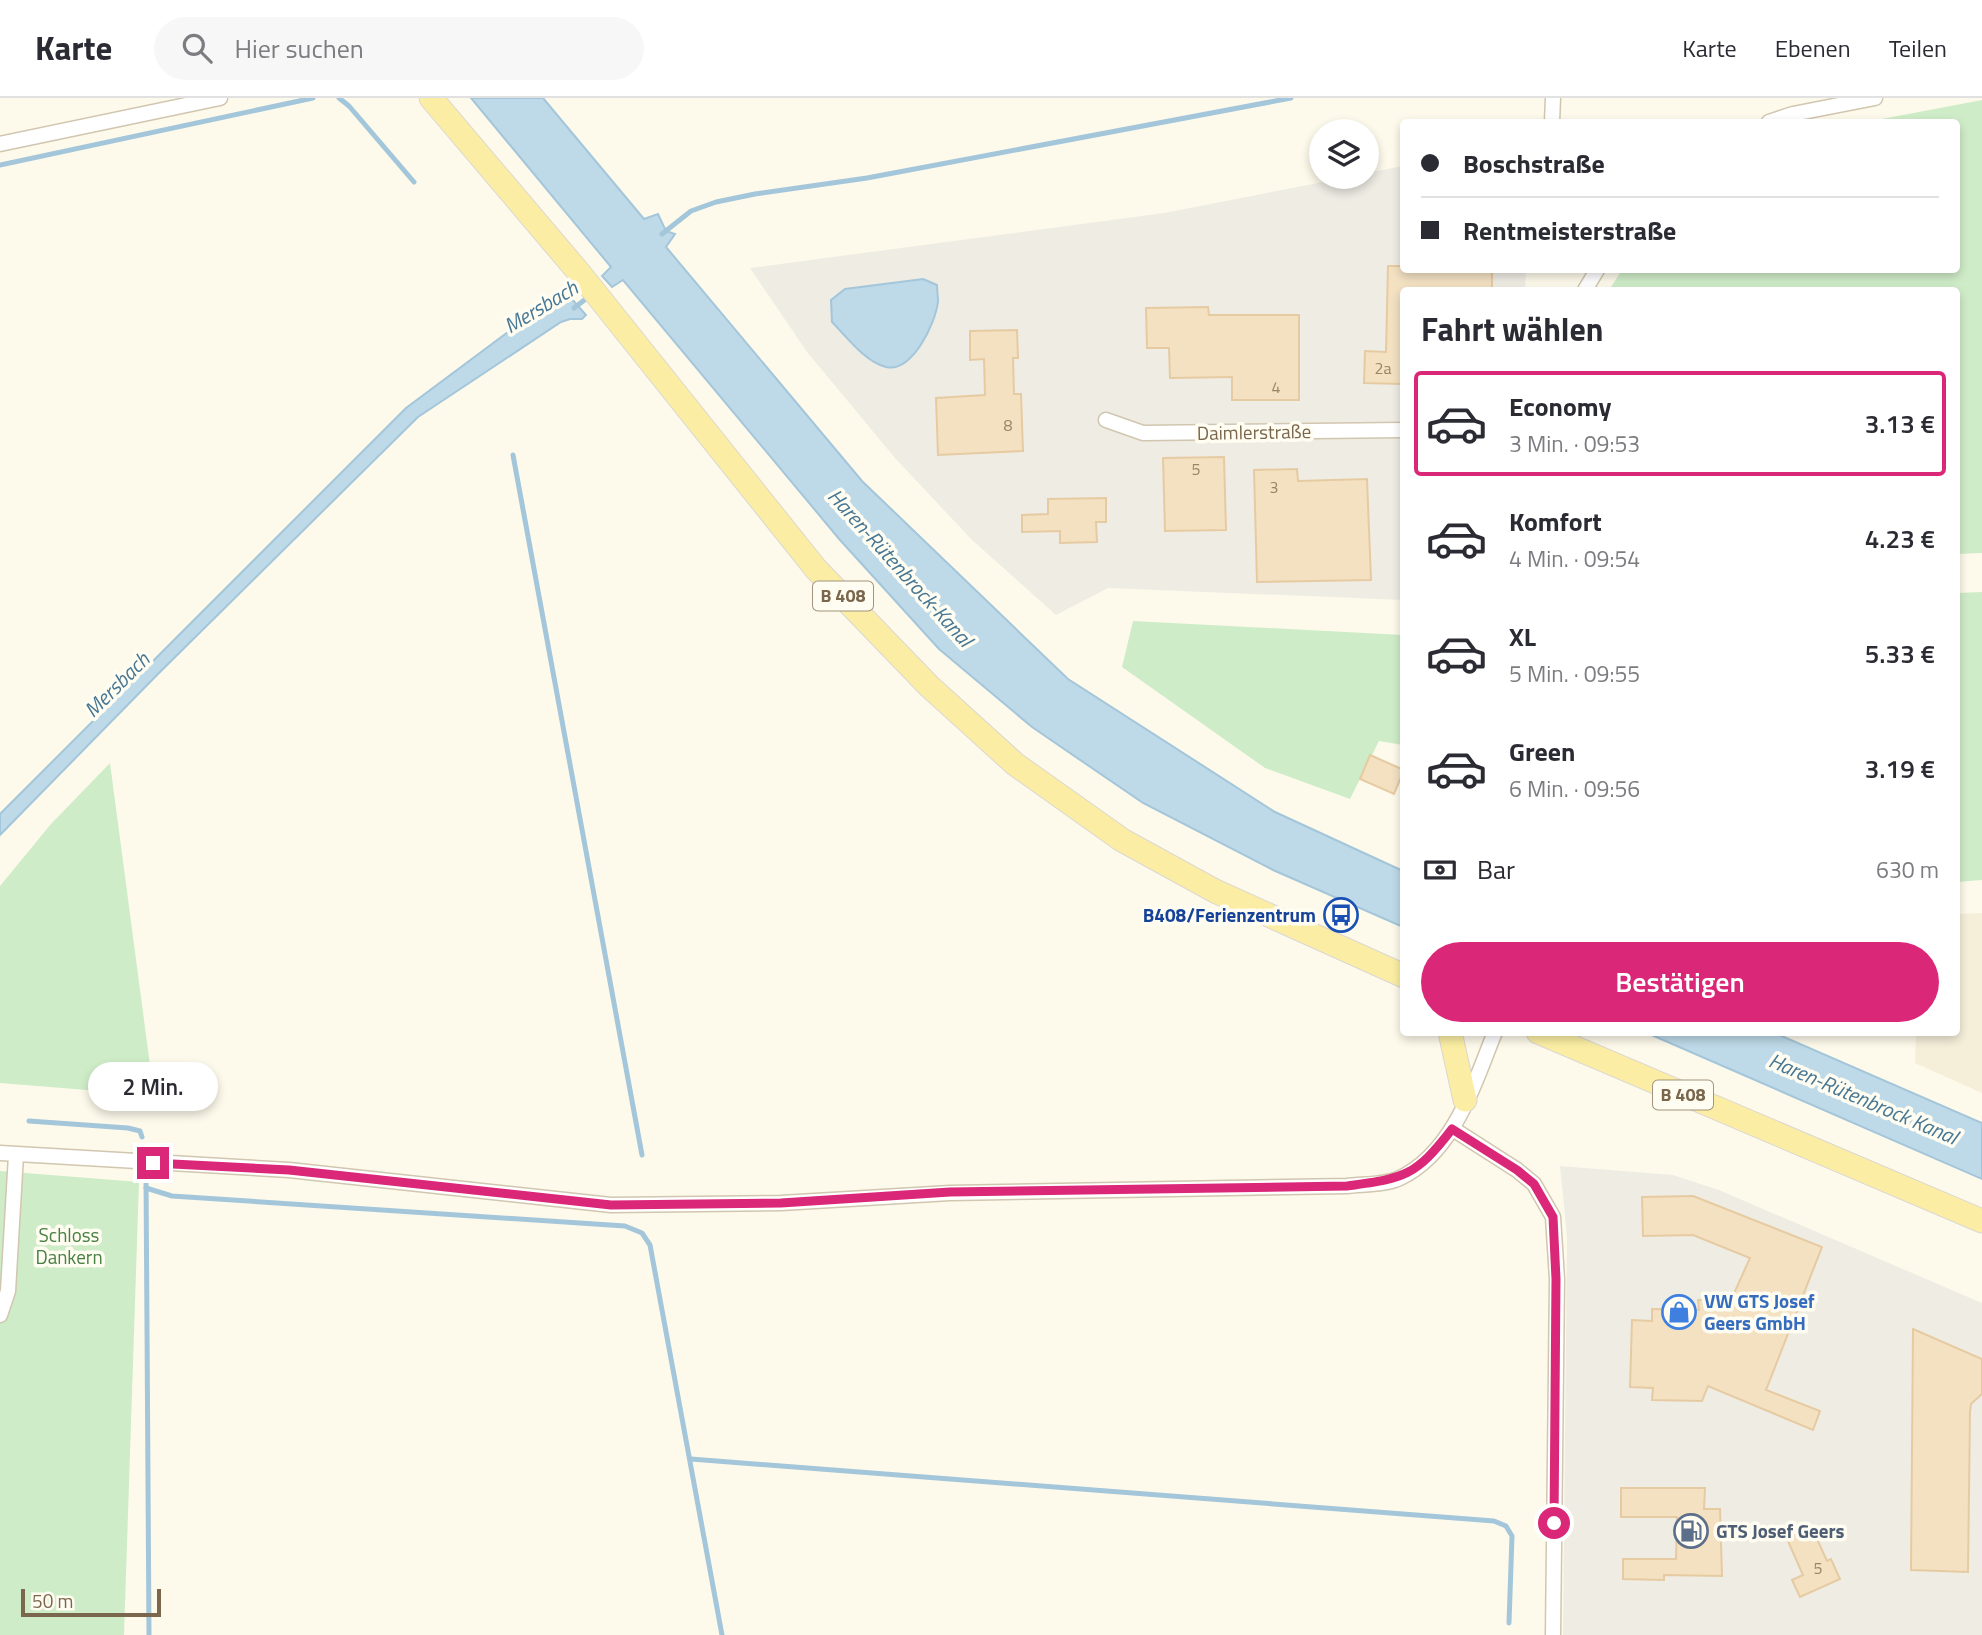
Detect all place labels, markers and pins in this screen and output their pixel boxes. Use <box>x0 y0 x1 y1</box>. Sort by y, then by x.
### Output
bus stop icon: B408/Ferienzentrum <box>1322 896 1360 934</box>
place label: B408/Ferienzentrum <box>1143 900 1316 929</box>
place label: VW GTS Josef Geers GmbH <box>1704 1286 1815 1337</box>
shop icon: VW GTS Josef Geers GmbH <box>1660 1293 1698 1331</box>
fuel station icon: GTS Josef Geers <box>1672 1512 1710 1550</box>
place label: GTS Josef Geers <box>1716 1516 1845 1545</box>

